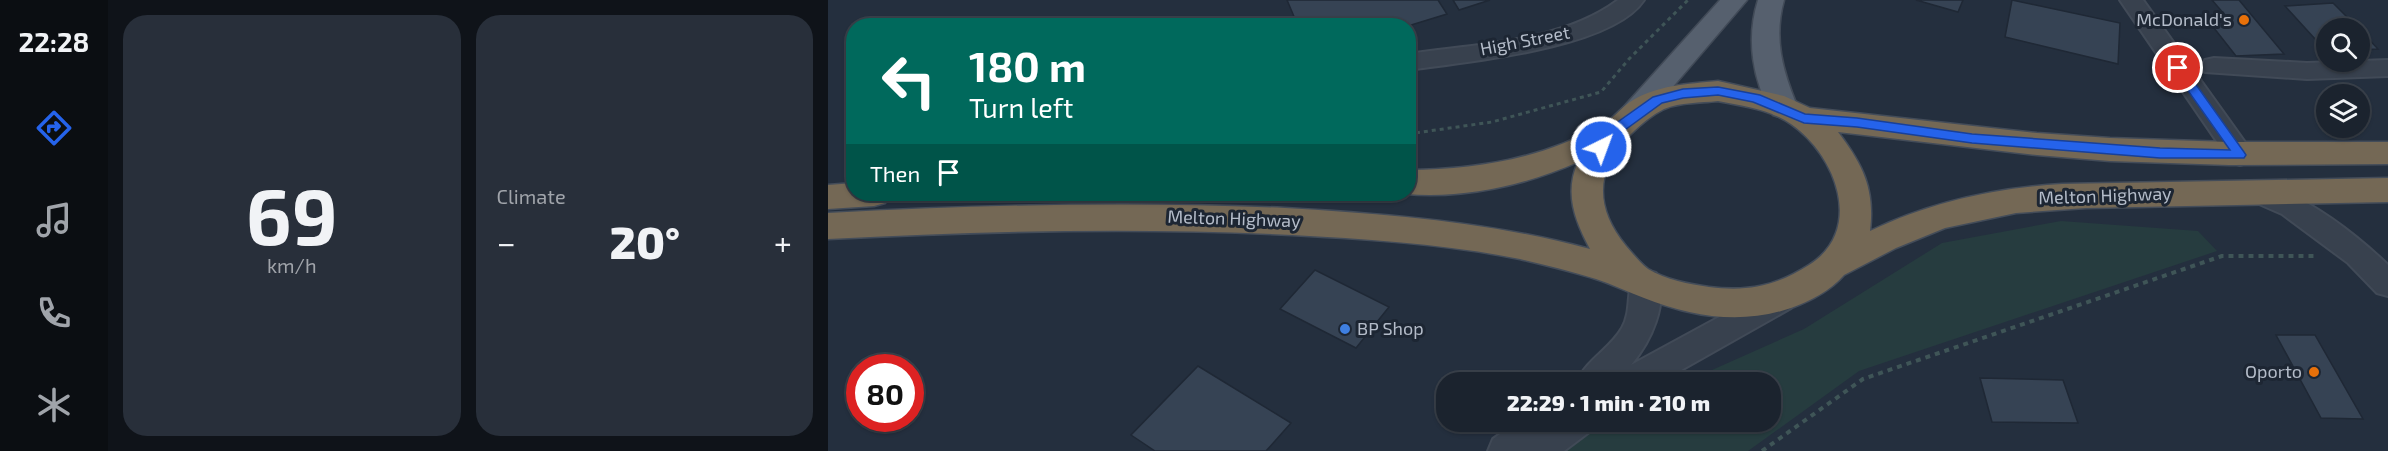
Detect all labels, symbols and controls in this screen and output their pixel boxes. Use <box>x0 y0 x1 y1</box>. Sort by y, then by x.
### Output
place label: McDonald's <box>2136 8 2232 30</box>
marker: McDonald's <box>2237 13 2251 27</box>
map controls <box>2316 18 2370 138</box>
button: search <box>2316 18 2370 72</box>
street label: High Street <box>1478 21 1572 60</box>
text: 22:28 <box>19 25 89 57</box>
text: 180 m <box>969 40 1086 90</box>
icon: left <box>870 42 948 120</box>
pin <box>2152 42 2203 93</box>
icon: arrive <box>2161 51 2194 84</box>
button: layers <box>2316 84 2370 138</box>
text: Turn left <box>969 91 1073 123</box>
icon: directions <box>33 107 75 149</box>
position arrow <box>1569 115 1633 179</box>
icon: arrive <box>932 156 965 189</box>
text: Then <box>870 160 920 186</box>
text: 69 <box>246 167 338 261</box>
street label: Melton Highway <box>2038 182 2172 208</box>
text: Climate <box>497 184 566 208</box>
icon: music <box>33 199 75 241</box>
street label: Melton Highway <box>1167 205 1302 231</box>
text: 20° <box>609 214 680 268</box>
text: − <box>497 222 516 262</box>
text: + <box>774 222 792 262</box>
text: km/h <box>267 253 317 277</box>
icon: phone <box>33 292 75 334</box>
place label: BP Shop <box>1357 317 1424 339</box>
marker: BP Shop <box>1338 322 1352 336</box>
speed limit sign: 80 <box>846 354 924 432</box>
place label: Oporto <box>2245 360 2302 382</box>
marker: Oporto <box>2307 365 2321 379</box>
icon: climate <box>33 384 75 426</box>
text: 22:29 · 1 min · 210 m <box>1507 389 1710 415</box>

